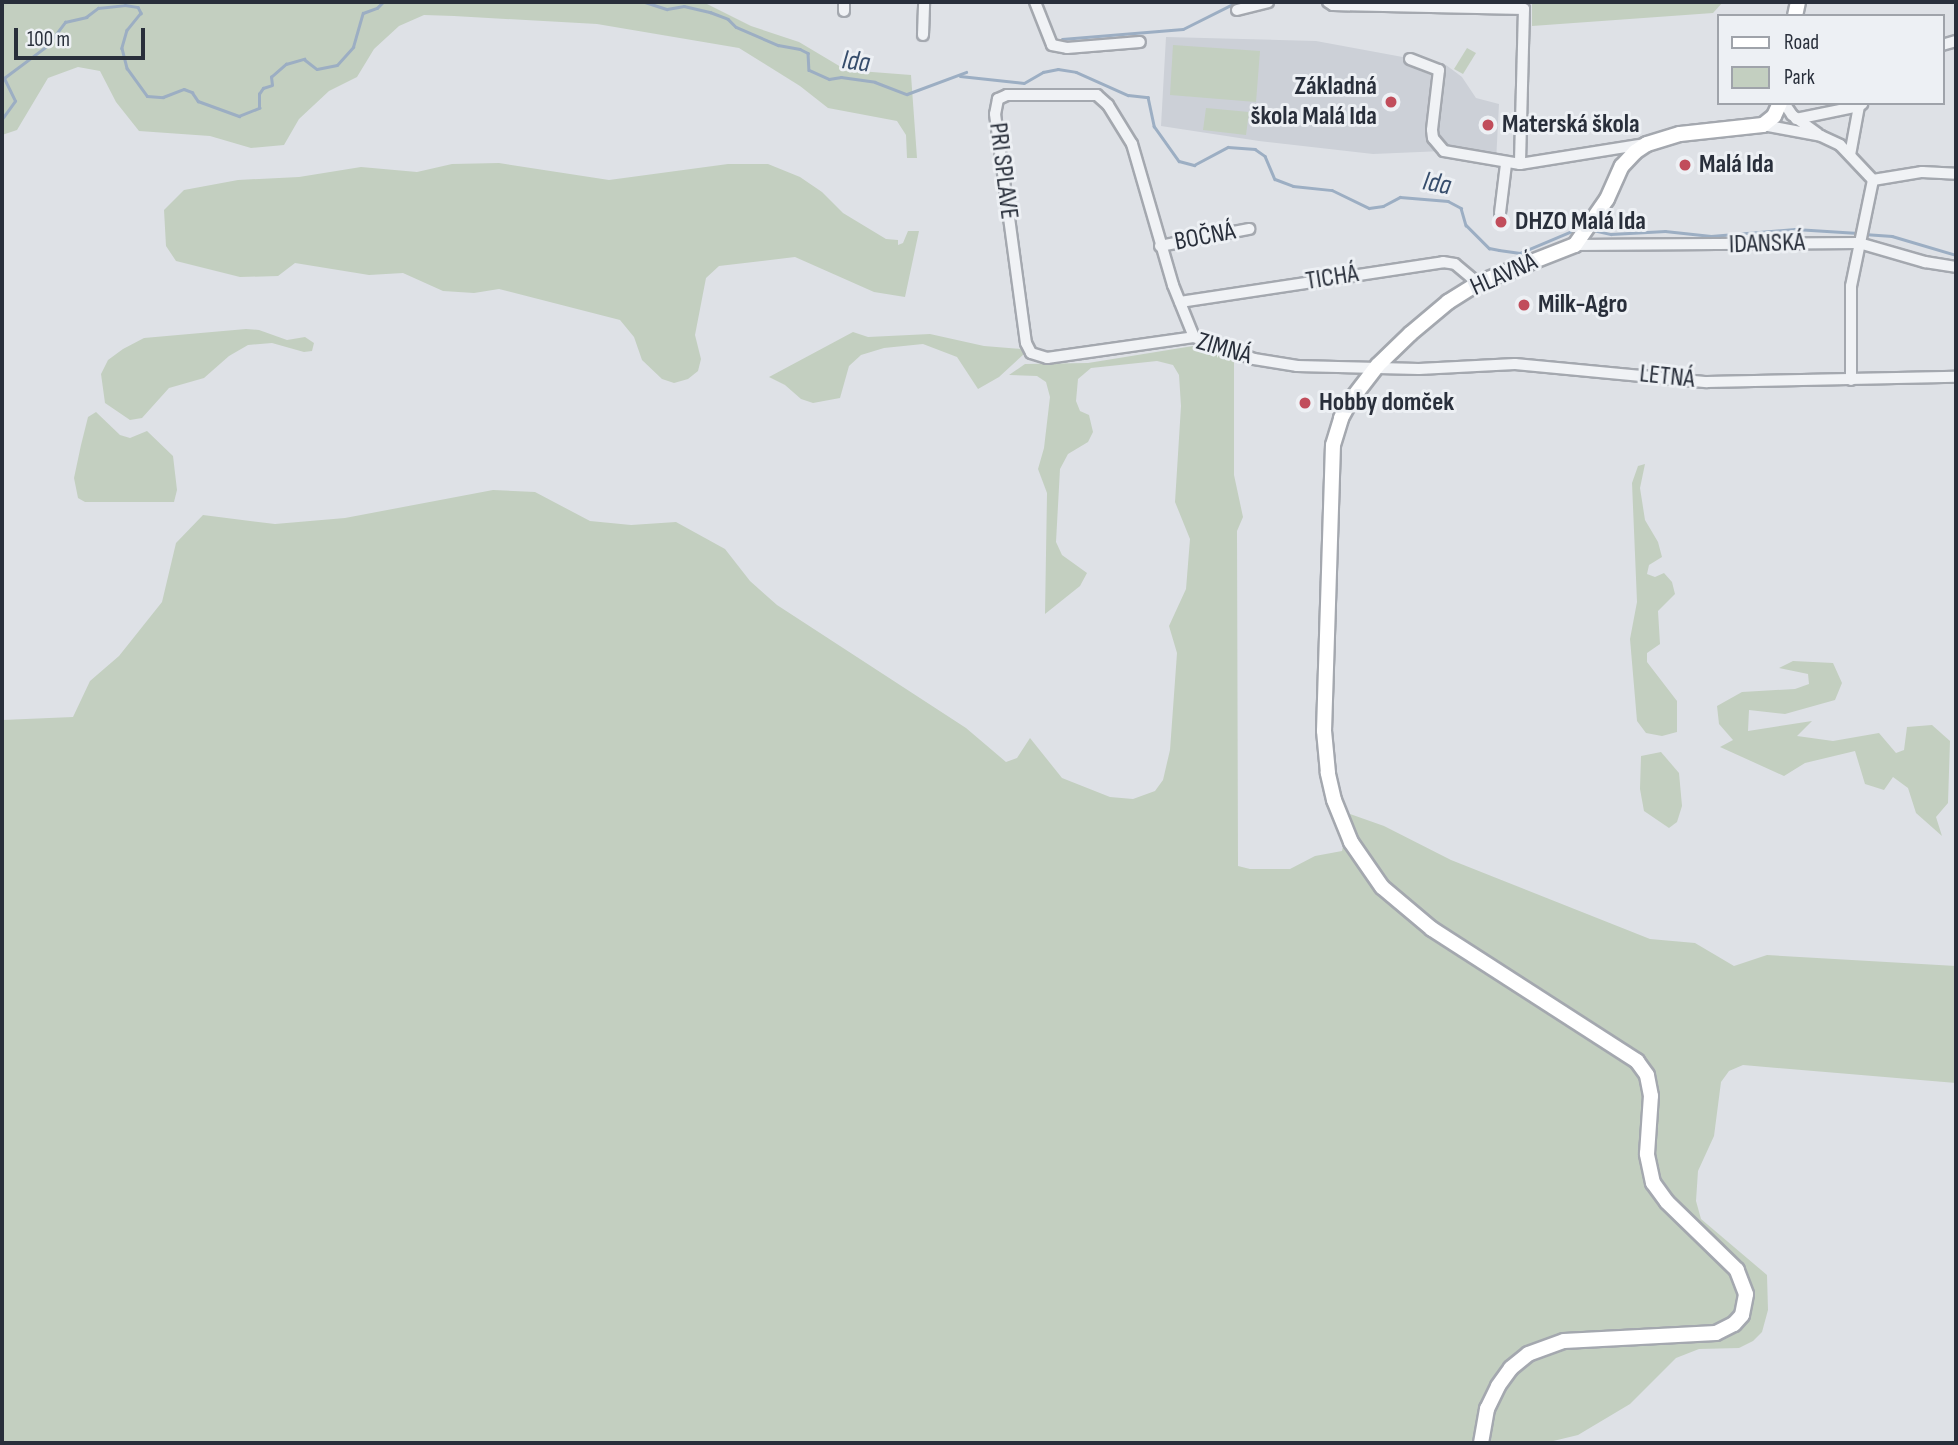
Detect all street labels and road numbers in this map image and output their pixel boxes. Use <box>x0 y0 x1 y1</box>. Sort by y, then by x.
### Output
street label: PRI SPLAVE <box>982 121 1024 221</box>
street label: BOČNÁ <box>1172 216 1238 258</box>
street label: IDANSKÁ <box>1728 227 1806 261</box>
street label: HLAVNÁ <box>1466 247 1542 303</box>
street label: TICHÁ <box>1304 258 1360 298</box>
street label: ZIMNÁ <box>1193 326 1255 372</box>
street label: LETNÁ <box>1638 359 1696 395</box>

